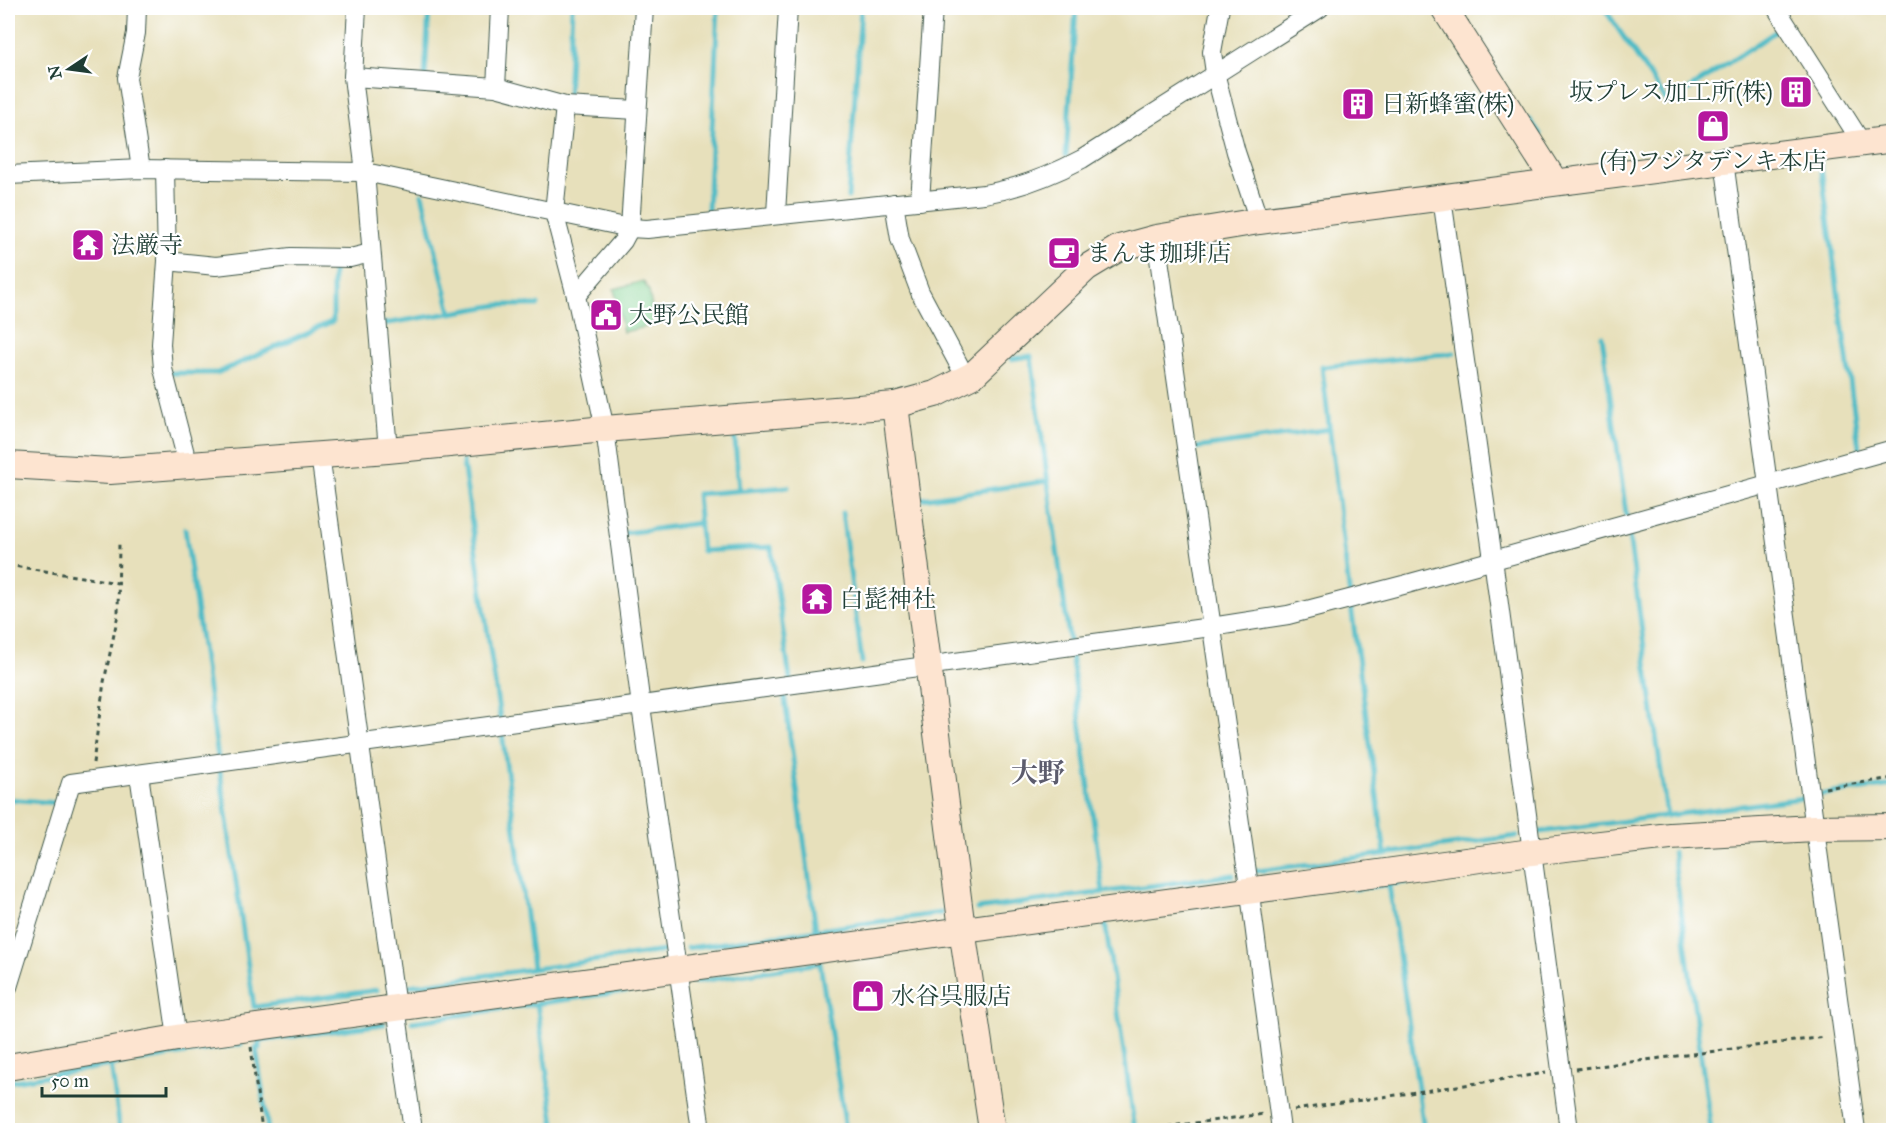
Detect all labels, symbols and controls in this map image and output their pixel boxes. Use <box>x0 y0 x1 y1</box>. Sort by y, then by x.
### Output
north arrow <box>39 39 99 99</box>
text: N <box>44 63 66 81</box>
building icon: 坂プレス加工所(株) <box>1778 74 1814 110</box>
place label: 坂プレス加工所(株) <box>1569 77 1773 107</box>
building icon: 日新蜂蜜(株) <box>1340 86 1376 122</box>
place label: 日新蜂蜜(株) <box>1381 89 1514 119</box>
shop icon: (有)フジタデンキ本店 <box>1695 108 1731 144</box>
place label: (有)フジタデンキ本店 <box>1599 146 1827 176</box>
temple icon: 法厳寺 <box>70 227 106 263</box>
place label: 法厳寺 <box>111 230 183 260</box>
cafe icon: まんま珈琲店 <box>1046 235 1082 271</box>
place label: まんま珈琲店 <box>1087 238 1231 268</box>
public building icon: 大野公民館 <box>588 297 624 333</box>
place label: 大野公民館 <box>629 300 749 330</box>
temple icon: 白髭神社 <box>799 581 835 617</box>
place label: 白髭神社 <box>840 584 936 614</box>
district label: 大野 <box>1011 756 1065 789</box>
shop icon: 水谷呉服店 <box>850 978 886 1014</box>
place label: 水谷呉服店 <box>891 981 1011 1011</box>
scale bar <box>42 1060 166 1098</box>
text: 50 m <box>51 1070 89 1092</box>

